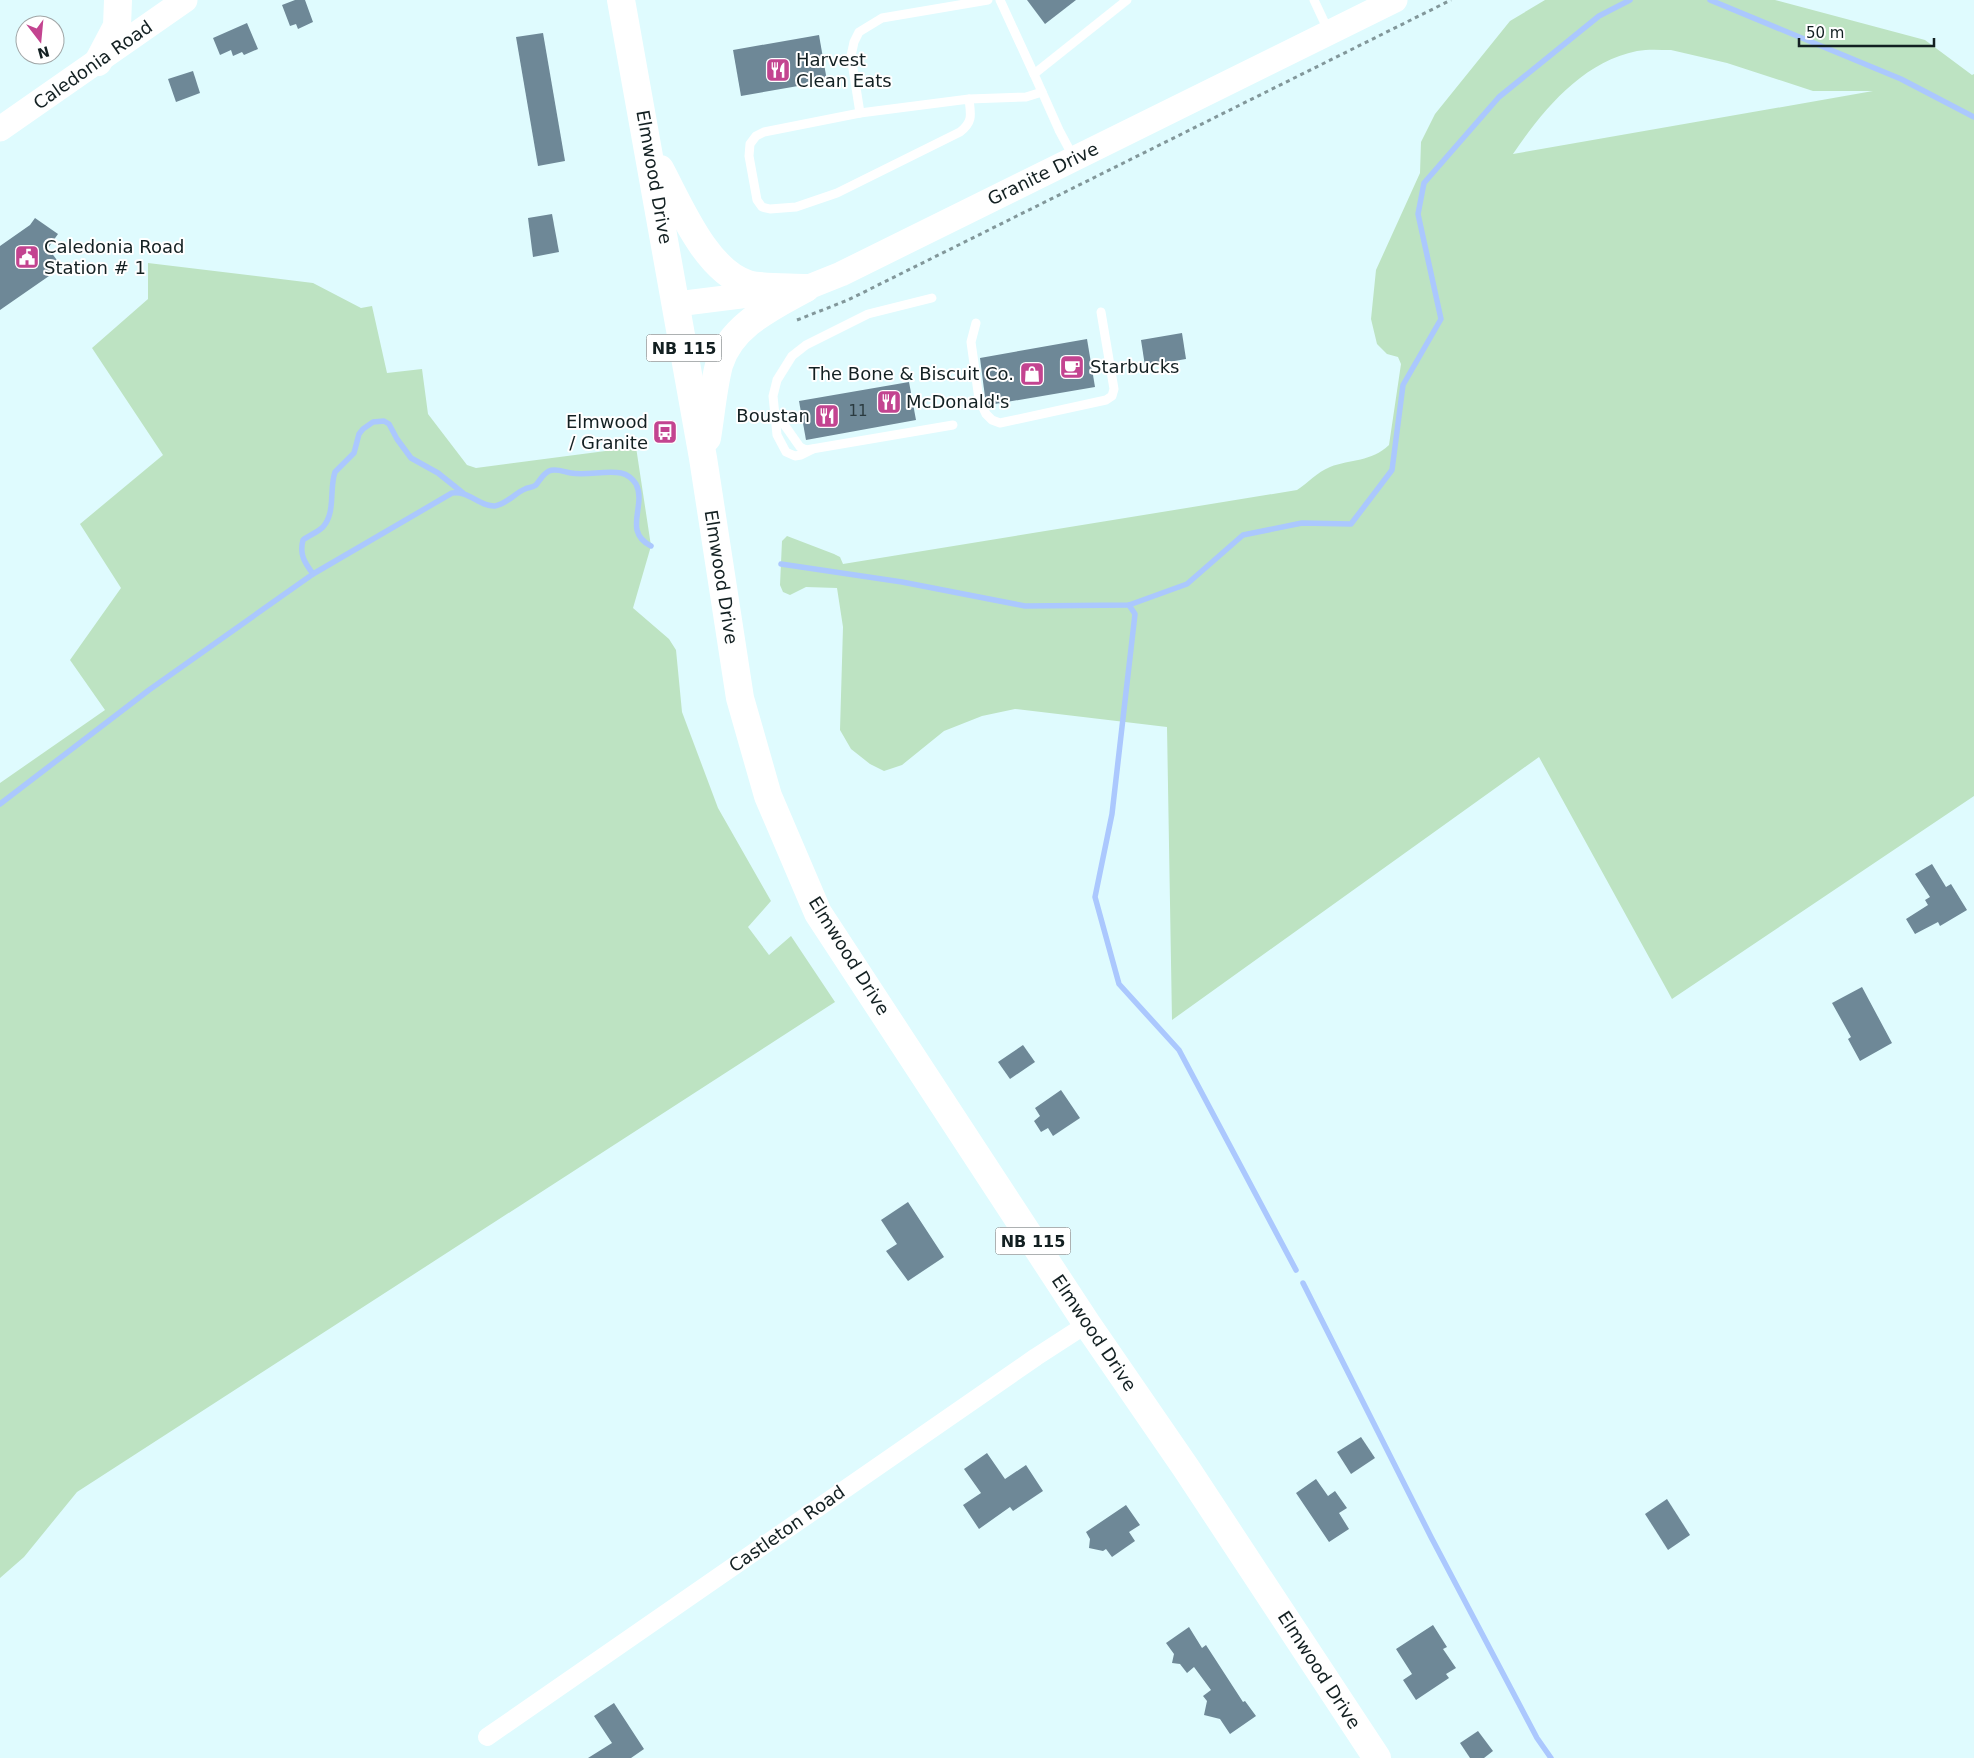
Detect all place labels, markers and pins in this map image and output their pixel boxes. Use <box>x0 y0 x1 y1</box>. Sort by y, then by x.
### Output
place label: Harvest Clean Eats <box>796 49 892 91</box>
restaurant icon: Harvest Clean Eats <box>765 57 791 83</box>
place label: Caledonia Road Station # 1 <box>44 236 184 278</box>
public building icon: Caledonia Road Station # 1 <box>14 244 40 270</box>
cafe icon: Starbucks <box>1059 354 1085 380</box>
place label: Starbucks <box>1090 356 1179 377</box>
shop icon: The Bone & Biscuit Co. <box>1019 361 1045 387</box>
place label: The Bone & Biscuit Co. <box>808 363 1014 384</box>
restaurant icon: McDonald's <box>876 389 902 415</box>
place label: McDonald's <box>906 391 1010 412</box>
restaurant icon: Boustan <box>814 403 840 429</box>
place label: Boustan <box>736 405 810 426</box>
place label: Elmwood / Granite <box>566 411 648 453</box>
bus stop icon: Elmwood / Granite <box>652 419 678 445</box>

